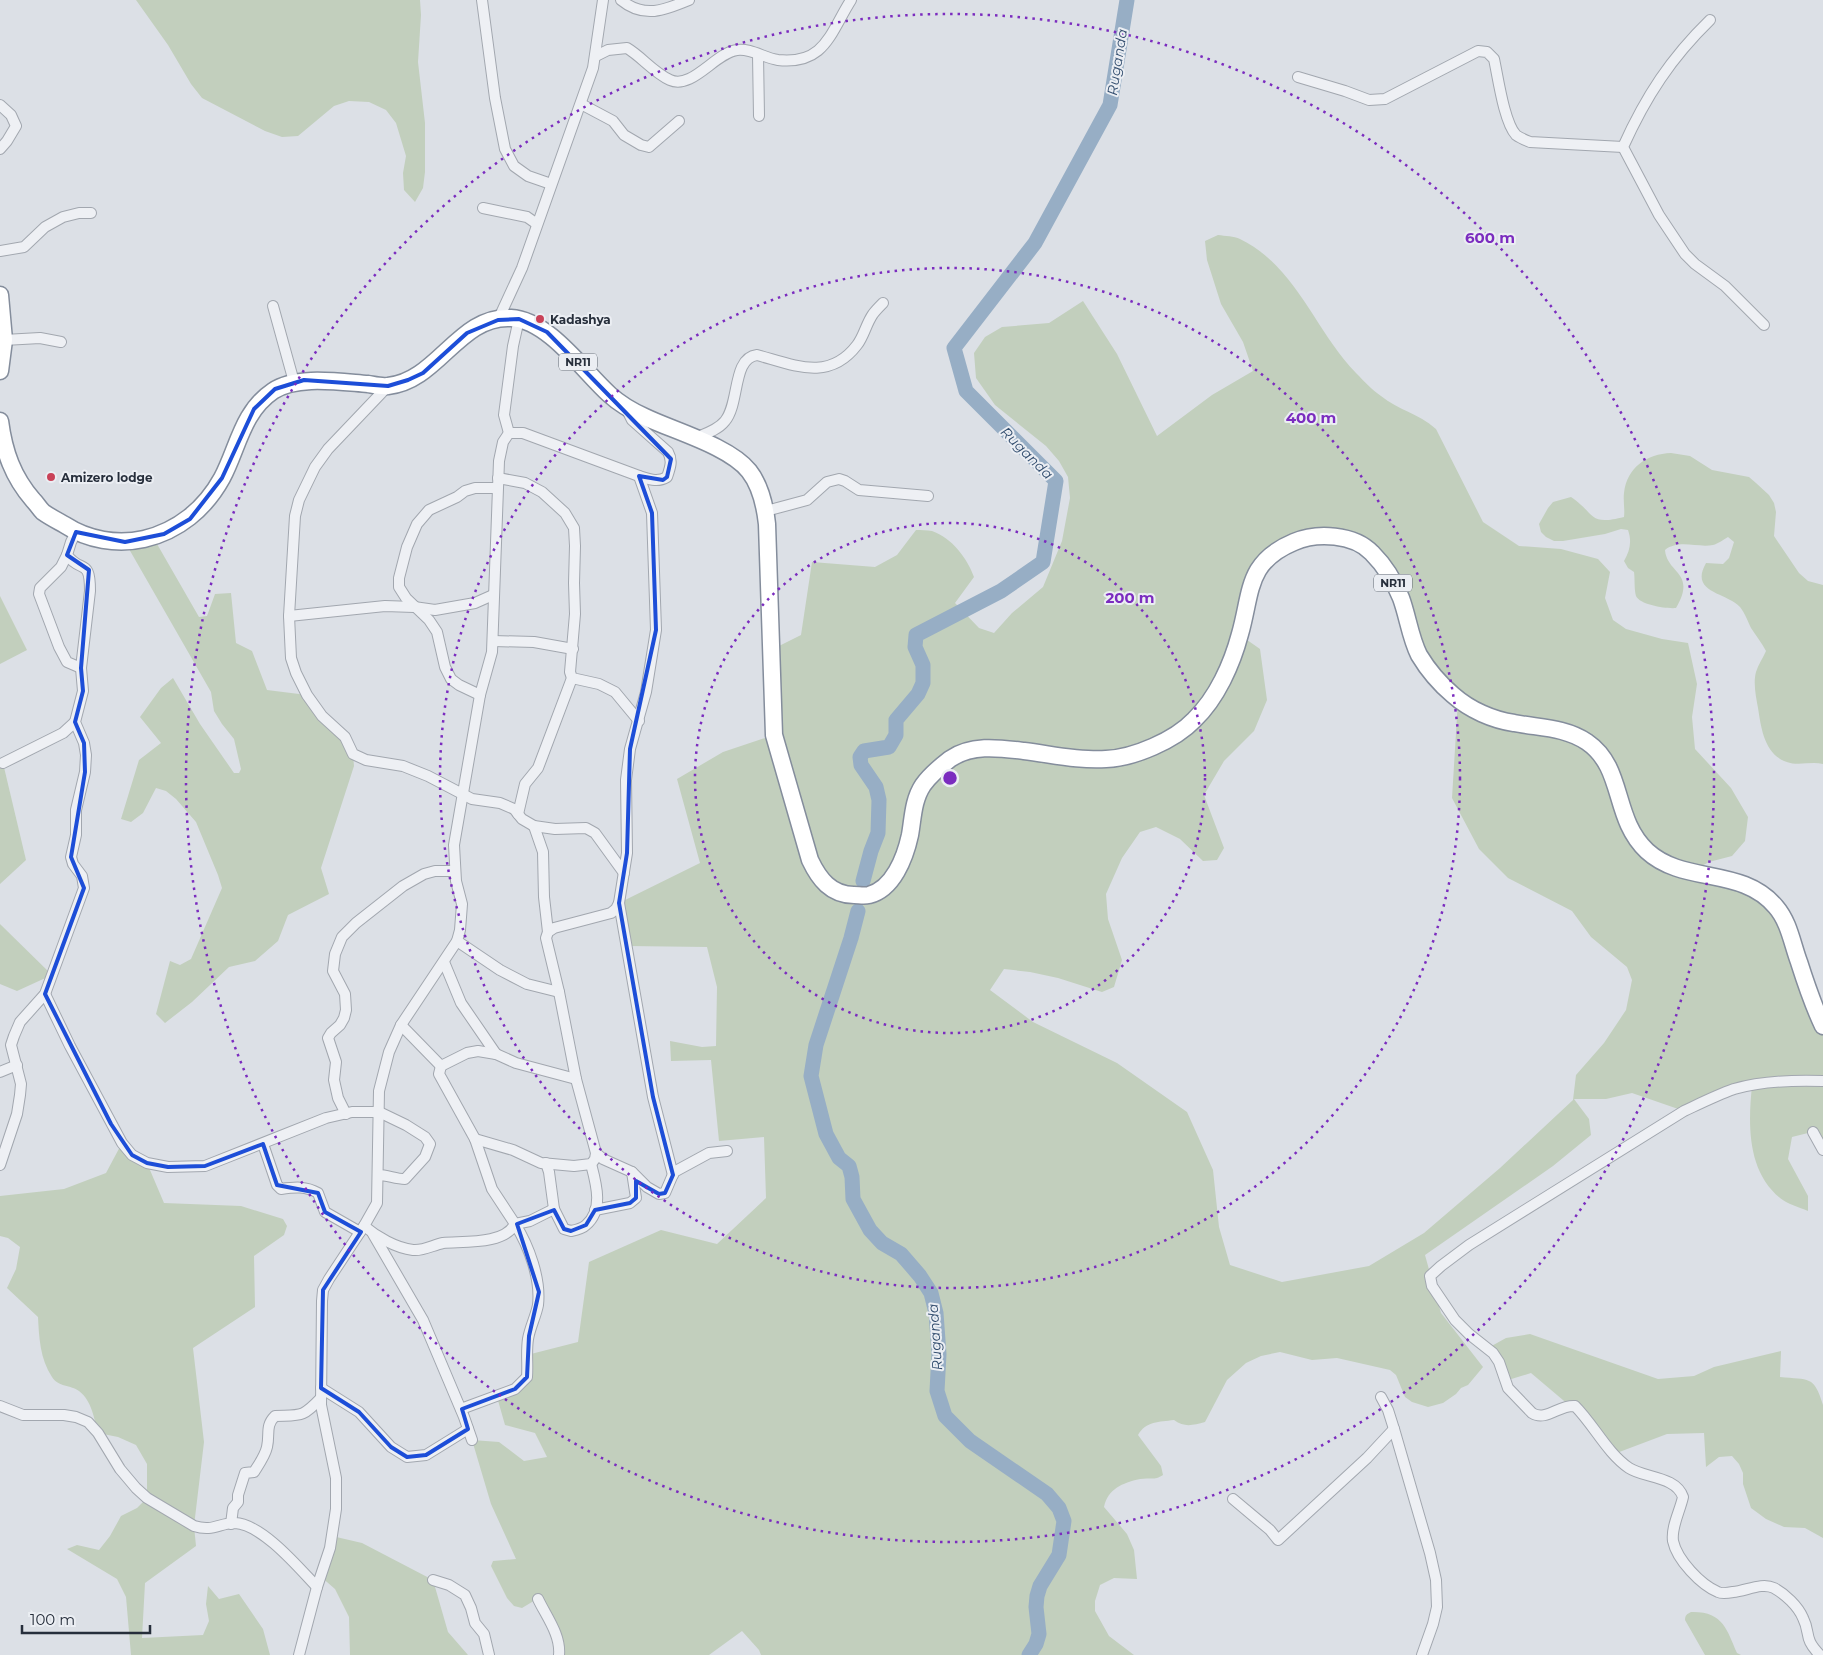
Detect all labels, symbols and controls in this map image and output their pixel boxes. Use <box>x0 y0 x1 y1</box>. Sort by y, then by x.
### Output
water label: Ruganda <box>1103 27 1131 97</box>
text: 600 m <box>1465 228 1515 247</box>
place label: Kadashya <box>550 312 611 327</box>
marker: Kadashya <box>534 313 546 325</box>
road number: NR11 <box>559 354 597 371</box>
text: 400 m <box>1286 408 1336 427</box>
water label: Ruganda <box>997 423 1057 483</box>
place label: Amizero lodge <box>60 470 153 485</box>
marker: Amizero lodge <box>45 471 57 483</box>
road number: NR11 <box>1374 574 1412 592</box>
text: 200 m <box>1105 588 1155 607</box>
centre of rings <box>941 769 959 787</box>
water label: Ruganda <box>924 1303 946 1371</box>
scale bar <box>22 1602 150 1634</box>
text: 100 m <box>30 1610 75 1629</box>

